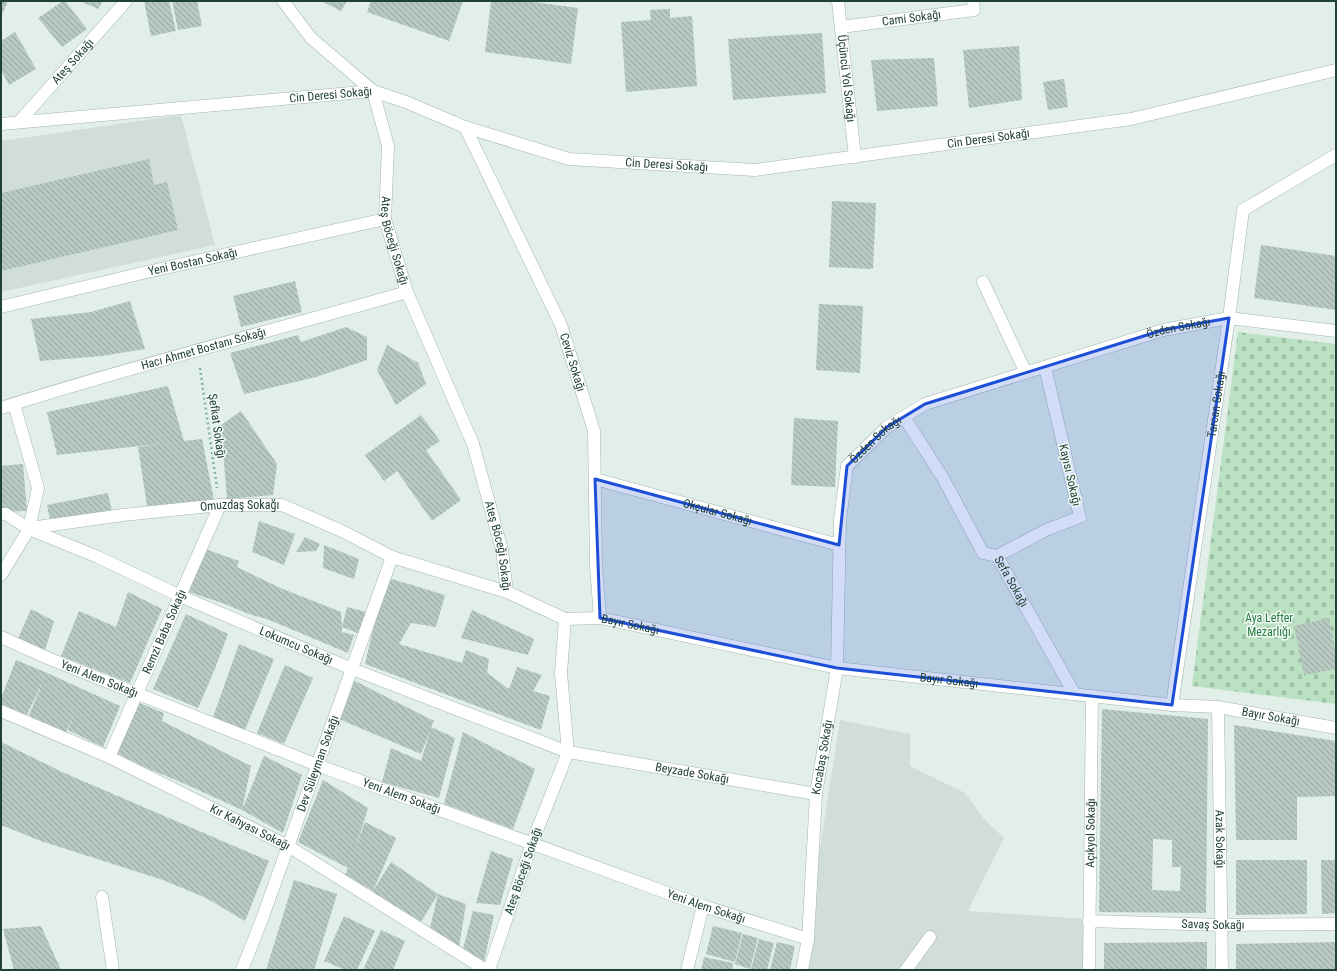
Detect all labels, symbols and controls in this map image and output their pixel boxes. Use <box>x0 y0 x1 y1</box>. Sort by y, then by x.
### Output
street label: Cami Sokağı <box>881 7 942 29</box>
street label: Üçüncü Yol Sokağı <box>835 34 858 123</box>
street label: Ateş Sokağı <box>49 36 97 87</box>
street label: Cin Deresi Sokağı <box>289 84 373 105</box>
street label: Cin Deresi Sokağı <box>946 126 1030 151</box>
street label: Cin Deresi Sokağı <box>625 155 709 174</box>
street label: Ateş Böceği Sokağı <box>378 196 412 287</box>
street label: Yeni Bostan Sokağı <box>147 245 239 279</box>
street label: Özden Sokağı <box>1144 315 1211 342</box>
street label: Hacı Ahmet Bostanı Sokağı <box>139 325 268 373</box>
street label: Ceviz Sokağı <box>557 331 588 393</box>
street label: Tarcan Sokağı <box>1204 370 1228 438</box>
street label: Şefkat Sokağı <box>206 393 228 459</box>
street label: Özden Sokağı <box>846 413 904 466</box>
street label: Kayısı Sokağı <box>1056 443 1084 507</box>
street label: Okçular Sokağı <box>681 496 754 528</box>
street label: Omuzdaş Sokağı <box>199 498 279 514</box>
street label: Ateş Böceği Sokağı <box>482 499 514 591</box>
street label: Sefa Sokağı <box>991 554 1031 610</box>
street label: Remzi Baba Sokağı <box>140 587 189 676</box>
street label: Bayır Sokağı <box>600 611 660 637</box>
park label: Aya Lefter Mezarlığı <box>1245 611 1293 639</box>
street label: Lokumcu Sokağı <box>257 624 335 667</box>
street label: Yeni Alem Sokağı <box>59 657 140 700</box>
street label: Bayır Sokağı <box>919 670 979 691</box>
street label: Bayır Sokağı <box>1241 704 1301 728</box>
street label: Dev Süleyman Sokağı <box>294 713 342 814</box>
street label: Kocabaş Sokağı <box>809 719 835 796</box>
street label: Beyzade Sokağı <box>654 760 730 786</box>
street label: Yeni Alem Sokağı <box>361 775 443 817</box>
street label: Açıkyol Sokağı <box>1083 798 1098 868</box>
street label: Kır Kahyası Sokağı <box>208 801 293 853</box>
street label: Azak Sokağı <box>1213 810 1227 868</box>
street label: Ateş Böceği Sokağı <box>501 825 545 917</box>
street label: Yeni Alem Sokağı <box>665 886 747 926</box>
street label: Savaş Sokağı <box>1181 917 1245 932</box>

